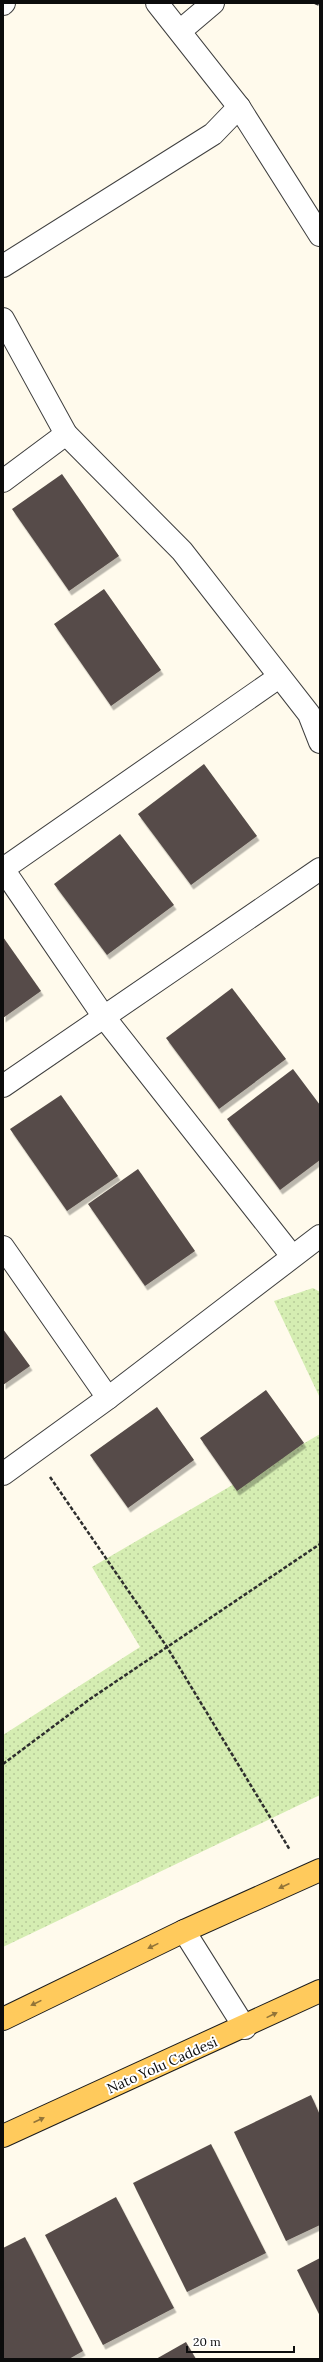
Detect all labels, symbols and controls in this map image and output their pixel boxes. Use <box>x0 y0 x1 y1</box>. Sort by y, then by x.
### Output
one-way arrow <box>279 1883 290 1889</box>
one-way arrow <box>148 1943 159 1949</box>
one-way arrow <box>31 1999 42 2006</box>
one-way arrow <box>266 2012 277 2018</box>
street label: Nato Yolu Caddesi <box>104 2033 220 2097</box>
one-way arrow <box>33 2117 45 2123</box>
scale bar <box>187 2328 294 2354</box>
text: 20 m <box>193 2334 221 2349</box>

